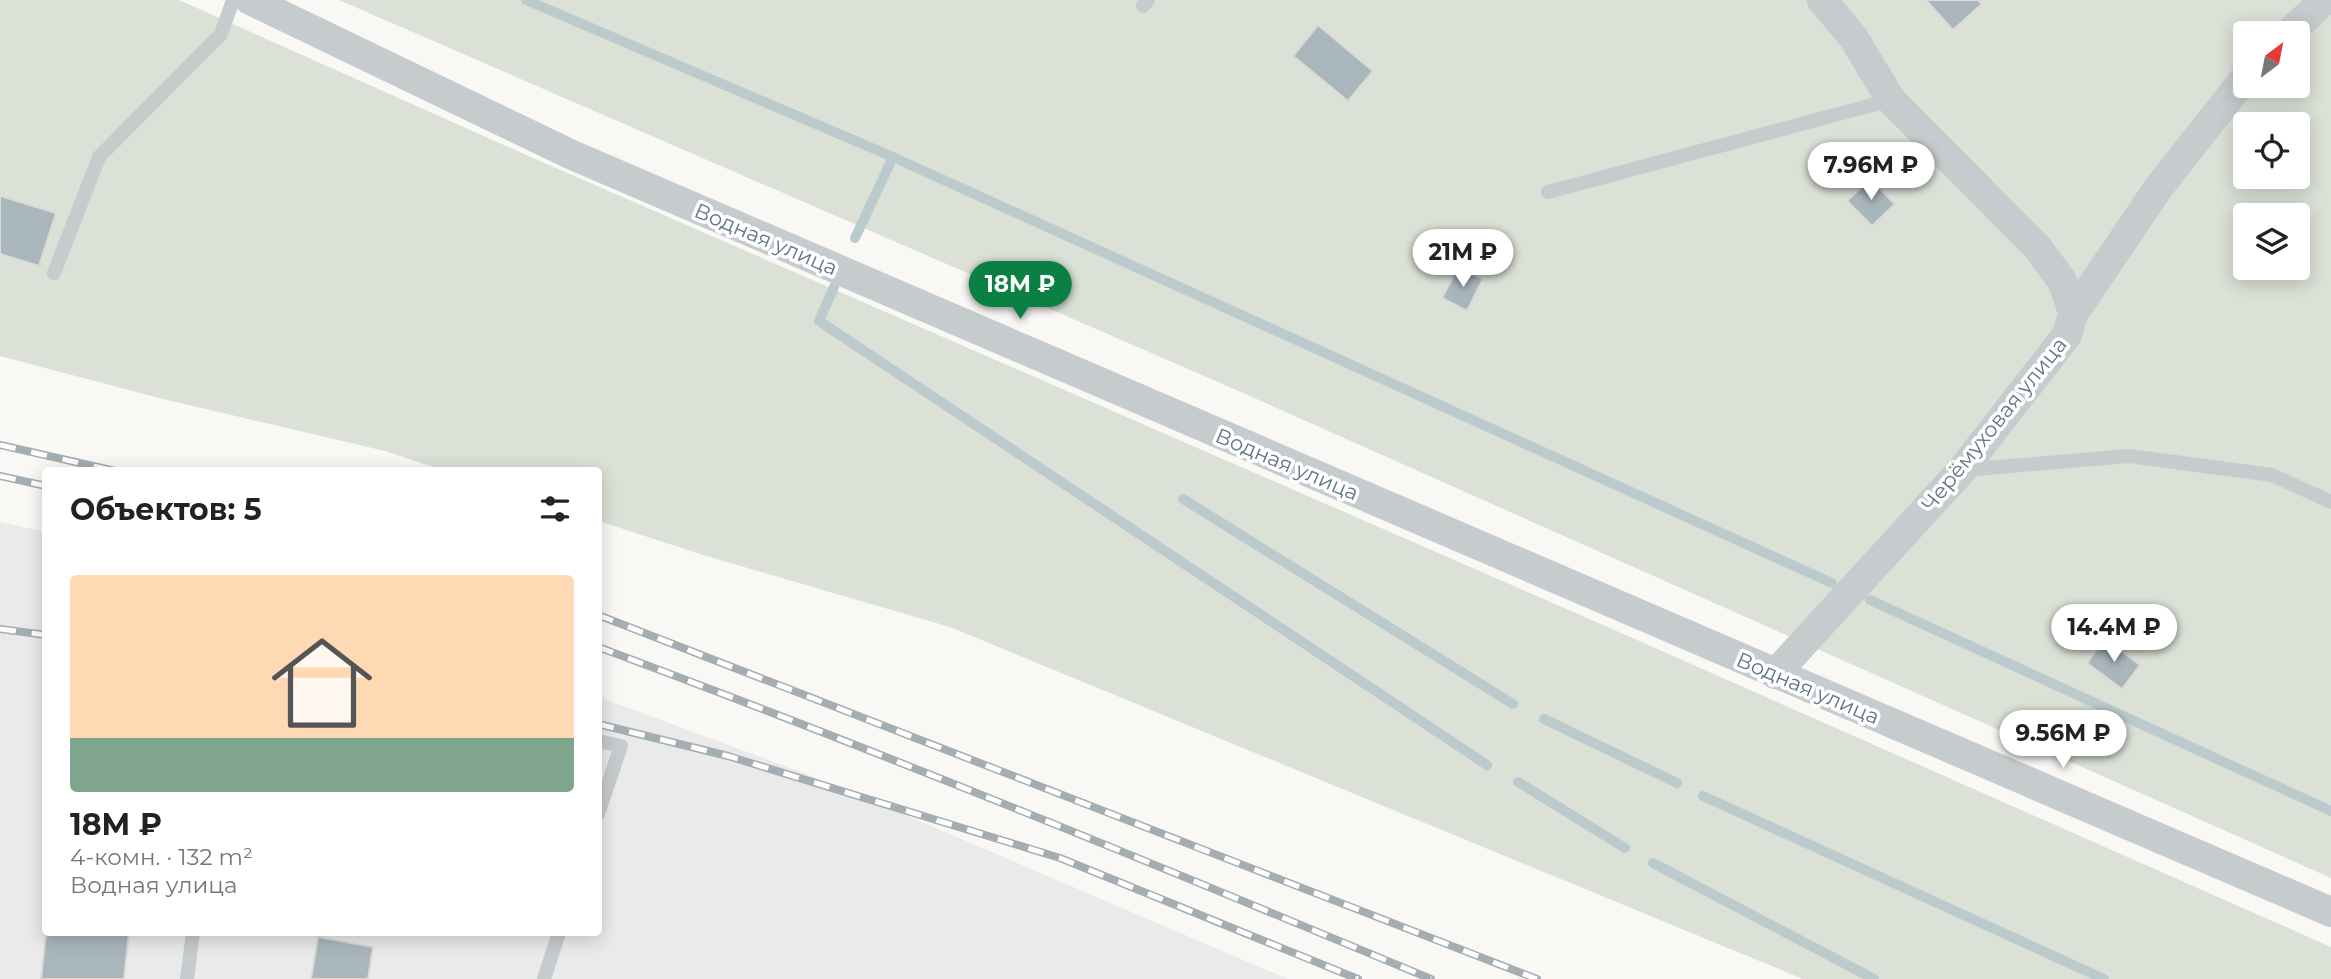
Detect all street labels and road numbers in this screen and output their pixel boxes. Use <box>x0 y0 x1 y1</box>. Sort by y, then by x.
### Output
street label: Водная улица <box>691 198 841 280</box>
street label: Черёмуховая улица <box>1916 332 2072 516</box>
street label: Водная улица <box>1212 423 1362 505</box>
street label: Водная улица <box>1733 647 1883 729</box>

